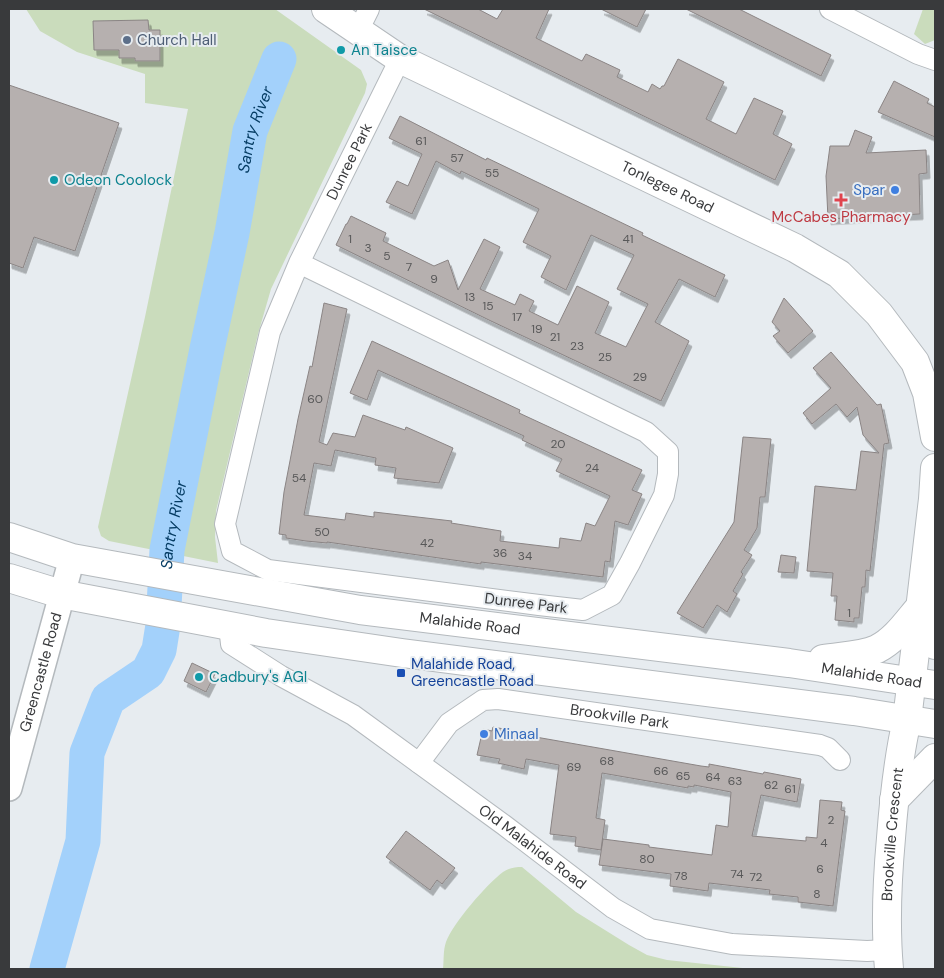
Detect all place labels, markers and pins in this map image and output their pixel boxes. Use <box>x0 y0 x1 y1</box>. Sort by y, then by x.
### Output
place label: Church Hall <box>137 30 217 50</box>
marker: Church Hall <box>121 34 133 46</box>
place label: An Taisce <box>351 40 417 60</box>
marker: An Taisce <box>335 44 347 56</box>
place label: Odeon Coolock <box>64 170 172 190</box>
marker: Odeon Coolock <box>48 174 60 186</box>
place label: Spar <box>853 180 885 200</box>
marker: Spar <box>889 184 901 196</box>
marker: McCabes Pharmacy <box>835 194 847 206</box>
place label: McCabes Pharmacy <box>771 207 911 227</box>
place label: Malahide Road, Greencastle Road <box>411 654 534 691</box>
place label: Cadbury's AGI <box>209 667 307 687</box>
marker: Malahide Road, Greencastle Road <box>395 667 407 679</box>
marker: Cadbury's AGI <box>193 671 205 683</box>
place label: Minaal <box>494 724 539 744</box>
marker: Minaal <box>478 728 490 740</box>

